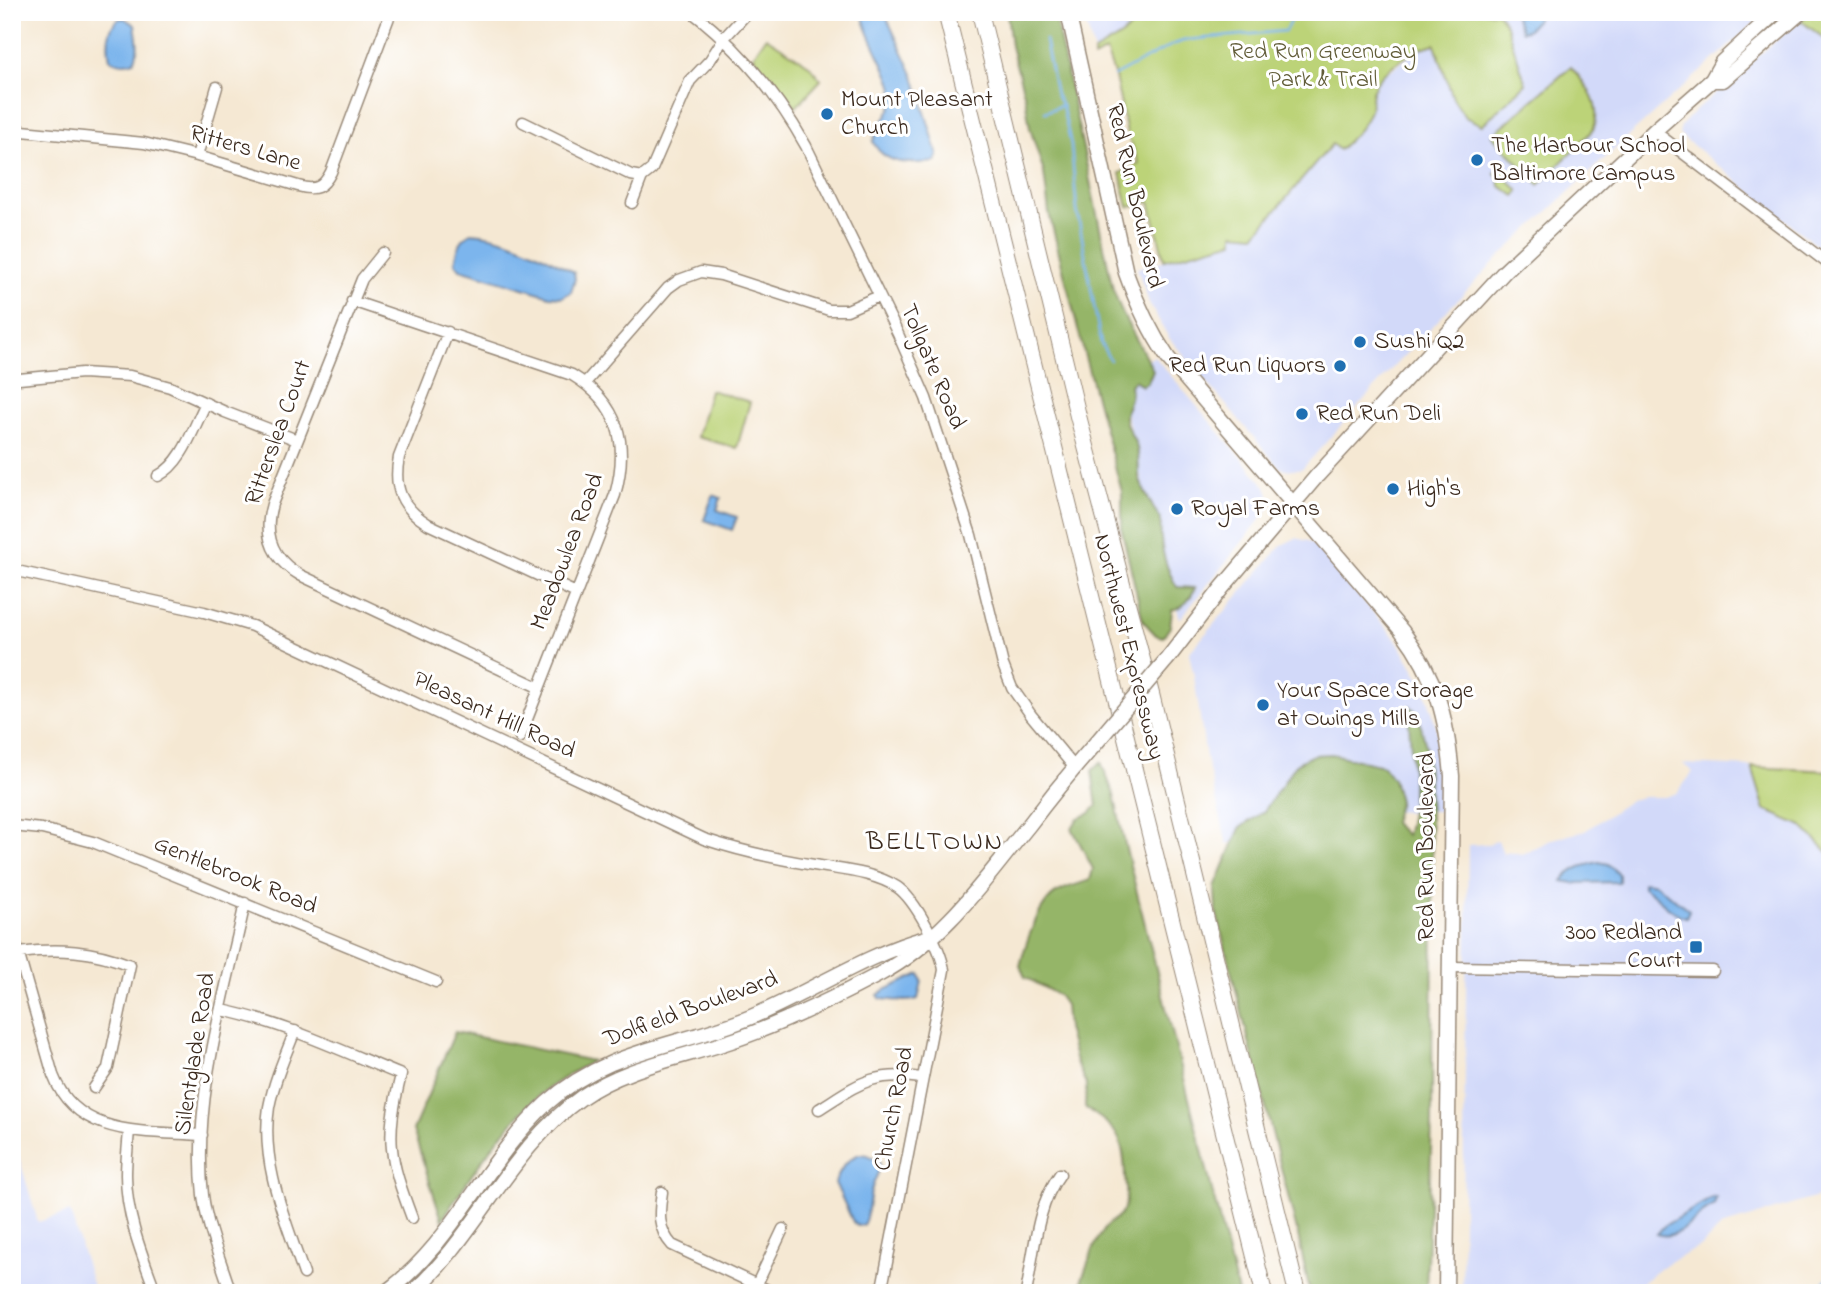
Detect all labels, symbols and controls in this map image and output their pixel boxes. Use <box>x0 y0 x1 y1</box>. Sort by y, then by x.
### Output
park label: Red Run Greenway Park & Trail <box>1230 35 1416 98</box>
place label: Mount Pleasant Church <box>841 83 993 146</box>
street label: Red Run Boulevard <box>1096 100 1172 292</box>
marker: Mount Pleasant Church <box>819 106 835 122</box>
street label: Ritters Lane <box>185 116 305 182</box>
place label: The Harbour School Baltimore Campus <box>1490 129 1685 192</box>
marker: The Harbour School Baltimore Campus <box>1469 152 1485 168</box>
street label: Tollgate Road <box>890 299 974 436</box>
place label: Sushi Q2 <box>1374 325 1464 360</box>
marker: Sushi Q2 <box>1352 334 1368 350</box>
place label: Red Run Liquors <box>1169 349 1326 384</box>
street label: Ritterslea Court <box>236 355 322 511</box>
marker: Red Run Liquors <box>1332 358 1348 374</box>
place label: Red Run Deli <box>1316 397 1441 432</box>
marker: Red Run Deli <box>1294 406 1310 422</box>
street label: Meadowlea Road <box>522 468 614 636</box>
place label: High's <box>1407 472 1461 507</box>
marker: High's <box>1385 481 1401 497</box>
place label: Royal Farms <box>1191 492 1320 528</box>
marker: Royal Farms <box>1169 501 1185 517</box>
street label: Northwest Expressway <box>1082 531 1173 764</box>
street label: Pleasant Hill Road <box>407 663 582 769</box>
place label: Your Space Storage at Owings Mills <box>1277 674 1474 737</box>
marker: Your Space Storage at Owings Mills <box>1255 697 1271 713</box>
street label: Red Run Boulevard <box>1410 752 1445 941</box>
district label: BELLTOWN <box>865 824 1004 862</box>
street label: Gentlebrook Road <box>148 827 322 925</box>
place label: 300 Redland Court <box>1566 916 1682 979</box>
marker: 300 Redland Court <box>1688 939 1704 955</box>
street label: Dolfield Boulevard <box>598 962 784 1058</box>
street label: Silentglade Road <box>166 970 226 1138</box>
street label: Church Road <box>866 1043 924 1174</box>

